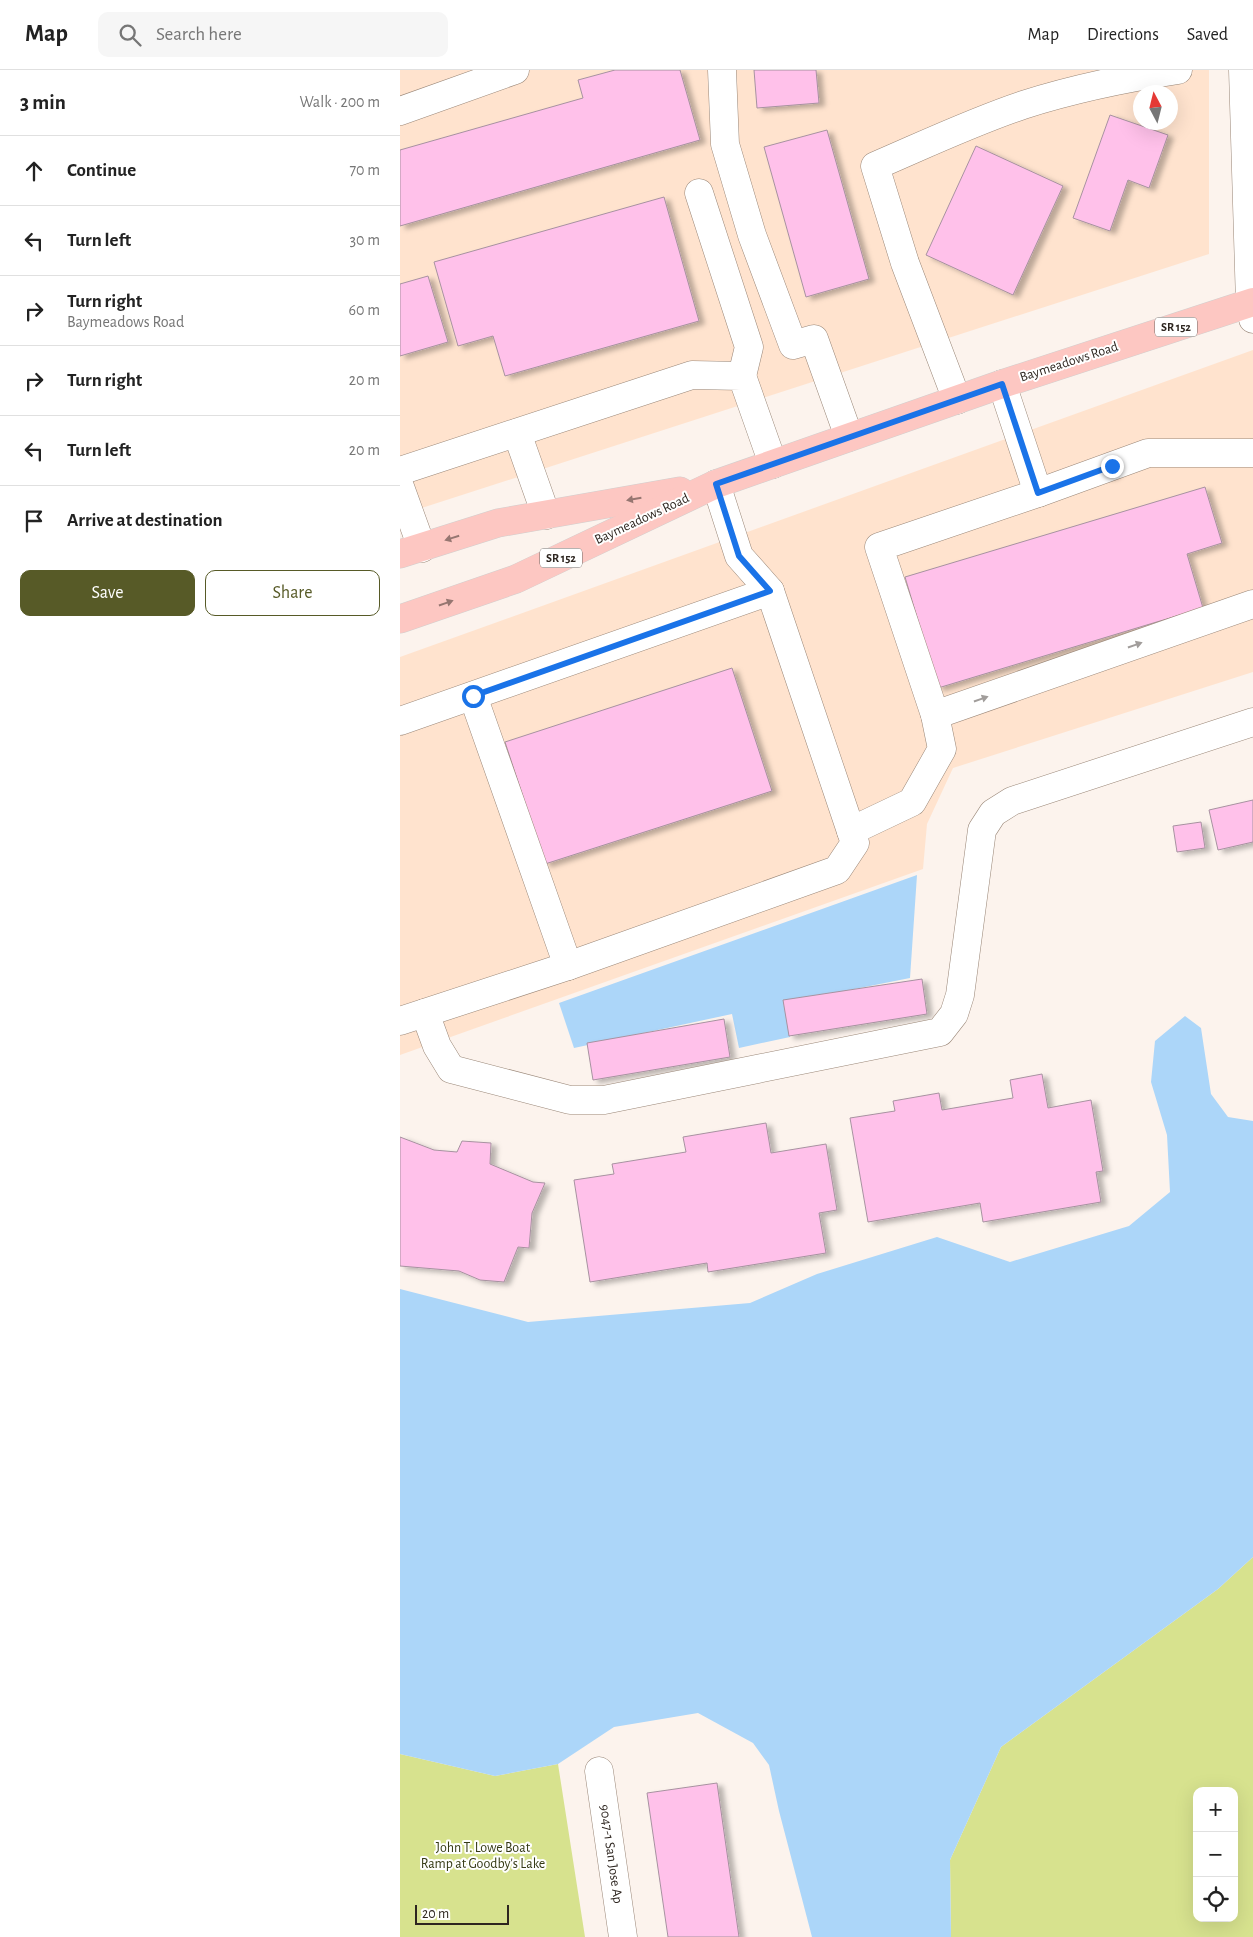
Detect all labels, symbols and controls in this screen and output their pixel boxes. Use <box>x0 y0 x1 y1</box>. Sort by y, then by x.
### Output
search box <box>98 12 448 57</box>
icon: search <box>116 21 144 49</box>
text: Map <box>25 22 68 46</box>
text: Search here <box>156 25 242 44</box>
text: Map <box>1028 26 1059 44</box>
text: Directions <box>1087 26 1159 44</box>
text: Saved <box>1187 26 1228 44</box>
north arrow <box>1133 85 1178 130</box>
text: 3 min <box>20 92 66 113</box>
text: Walk · 200 m <box>299 94 380 110</box>
icon: ahead <box>20 157 48 185</box>
text: Continue <box>67 161 136 180</box>
text: 70 m <box>349 162 380 178</box>
icon: left <box>20 227 48 255</box>
text: Turn left <box>67 231 131 250</box>
text: 30 m <box>350 232 380 248</box>
text: Turn right <box>67 292 142 311</box>
icon: right <box>20 297 48 325</box>
text: 60 m <box>349 302 380 318</box>
text: Baymeadows Road <box>67 314 184 330</box>
road number: SR 152 <box>1155 318 1197 336</box>
street label: Baymeadows Road <box>1018 339 1120 385</box>
icon: right <box>20 367 48 395</box>
text: Turn right <box>67 371 142 390</box>
text: 20 m <box>349 372 380 388</box>
icon: left <box>20 437 48 465</box>
text: Turn left <box>67 441 131 460</box>
text: 20 m <box>349 442 380 458</box>
route end <box>1101 455 1124 478</box>
street label: Baymeadows Road <box>593 491 691 547</box>
one-way arrow <box>626 495 641 503</box>
icon: arrive <box>20 507 48 535</box>
text: Arrive at destination <box>67 511 223 530</box>
one-way arrow <box>444 535 459 542</box>
road number: SR 152 <box>540 548 582 568</box>
button: Save <box>20 570 195 616</box>
button: Share <box>205 570 380 616</box>
one-way arrow <box>439 599 454 607</box>
one-way arrow <box>1128 641 1143 649</box>
route start <box>462 685 485 708</box>
one-way arrow <box>974 694 989 702</box>
map controls <box>1193 1787 1238 1922</box>
button: + <box>1193 1787 1238 1832</box>
street label: 9047-1 San Jose Ap <box>597 1804 625 1904</box>
button: − <box>1193 1832 1238 1877</box>
park label: John T. Lowe Boat Ramp at Goodby's Lake <box>421 1841 545 1871</box>
button: locate <box>1193 1877 1238 1922</box>
scale bar <box>415 1902 509 1925</box>
text: 20 m <box>422 1907 449 1921</box>

